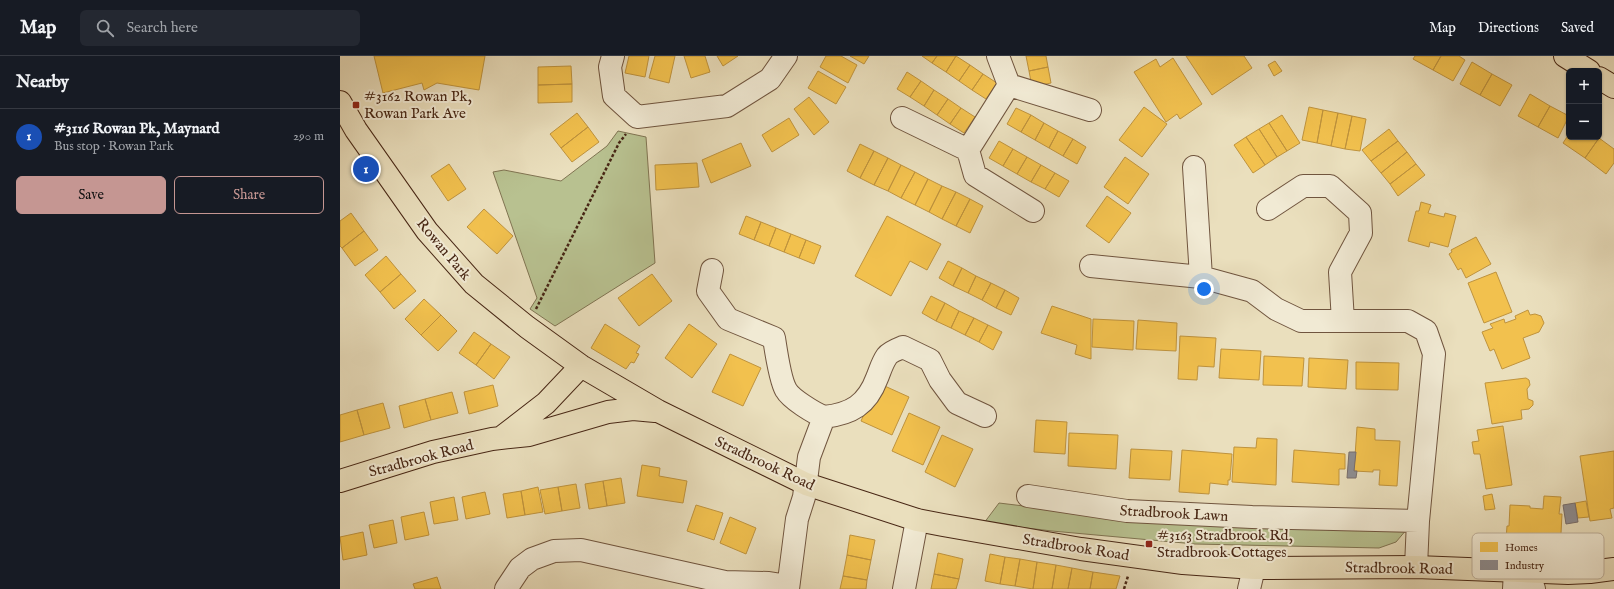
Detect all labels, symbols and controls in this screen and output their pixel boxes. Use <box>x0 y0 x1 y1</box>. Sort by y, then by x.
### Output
search box <box>80 10 360 46</box>
text: Map <box>20 16 56 40</box>
icon: search <box>94 17 116 39</box>
text: Search here <box>126 18 198 37</box>
text: Map <box>1429 19 1456 37</box>
text: Directions <box>1478 19 1539 37</box>
text: Saved <box>1561 19 1594 37</box>
map controls <box>1566 68 1602 140</box>
button: + <box>1566 68 1602 104</box>
text: Nearby <box>16 72 69 93</box>
place label: #3162 Rowan Pk, Rowan Park Ave <box>364 87 472 123</box>
marker: #3162 Rowan Pk, Rowan Park Ave <box>351 100 361 110</box>
button: − <box>1566 104 1602 140</box>
text: #3116 Rowan Pk, Maynard <box>54 119 219 138</box>
text: 1 <box>27 128 31 145</box>
text: 290 m <box>293 128 324 145</box>
text: Bus stop · Rowan Park <box>54 138 174 155</box>
pin: 1 <box>353 154 379 184</box>
button: Save <box>16 176 166 214</box>
button: Share <box>174 176 324 214</box>
street label: Rowan Park <box>412 214 476 285</box>
your location <box>1194 279 1214 299</box>
street label: Stradbrook Road <box>712 432 818 495</box>
street label: Stradbrook Road <box>367 435 477 482</box>
street label: Stradbrook Lawn <box>1119 501 1229 526</box>
place label: #3163 Stradbrook Rd, Stradbrook Cottages <box>1157 526 1293 562</box>
street label: Stradbrook Road <box>1021 530 1132 565</box>
legend <box>1472 533 1604 579</box>
marker: #3163 Stradbrook Rd, Stradbrook Cottages <box>1144 539 1154 549</box>
text: Homes <box>1505 541 1538 555</box>
street label: Stradbrook Road <box>1345 558 1454 579</box>
text: Industry <box>1505 559 1545 573</box>

